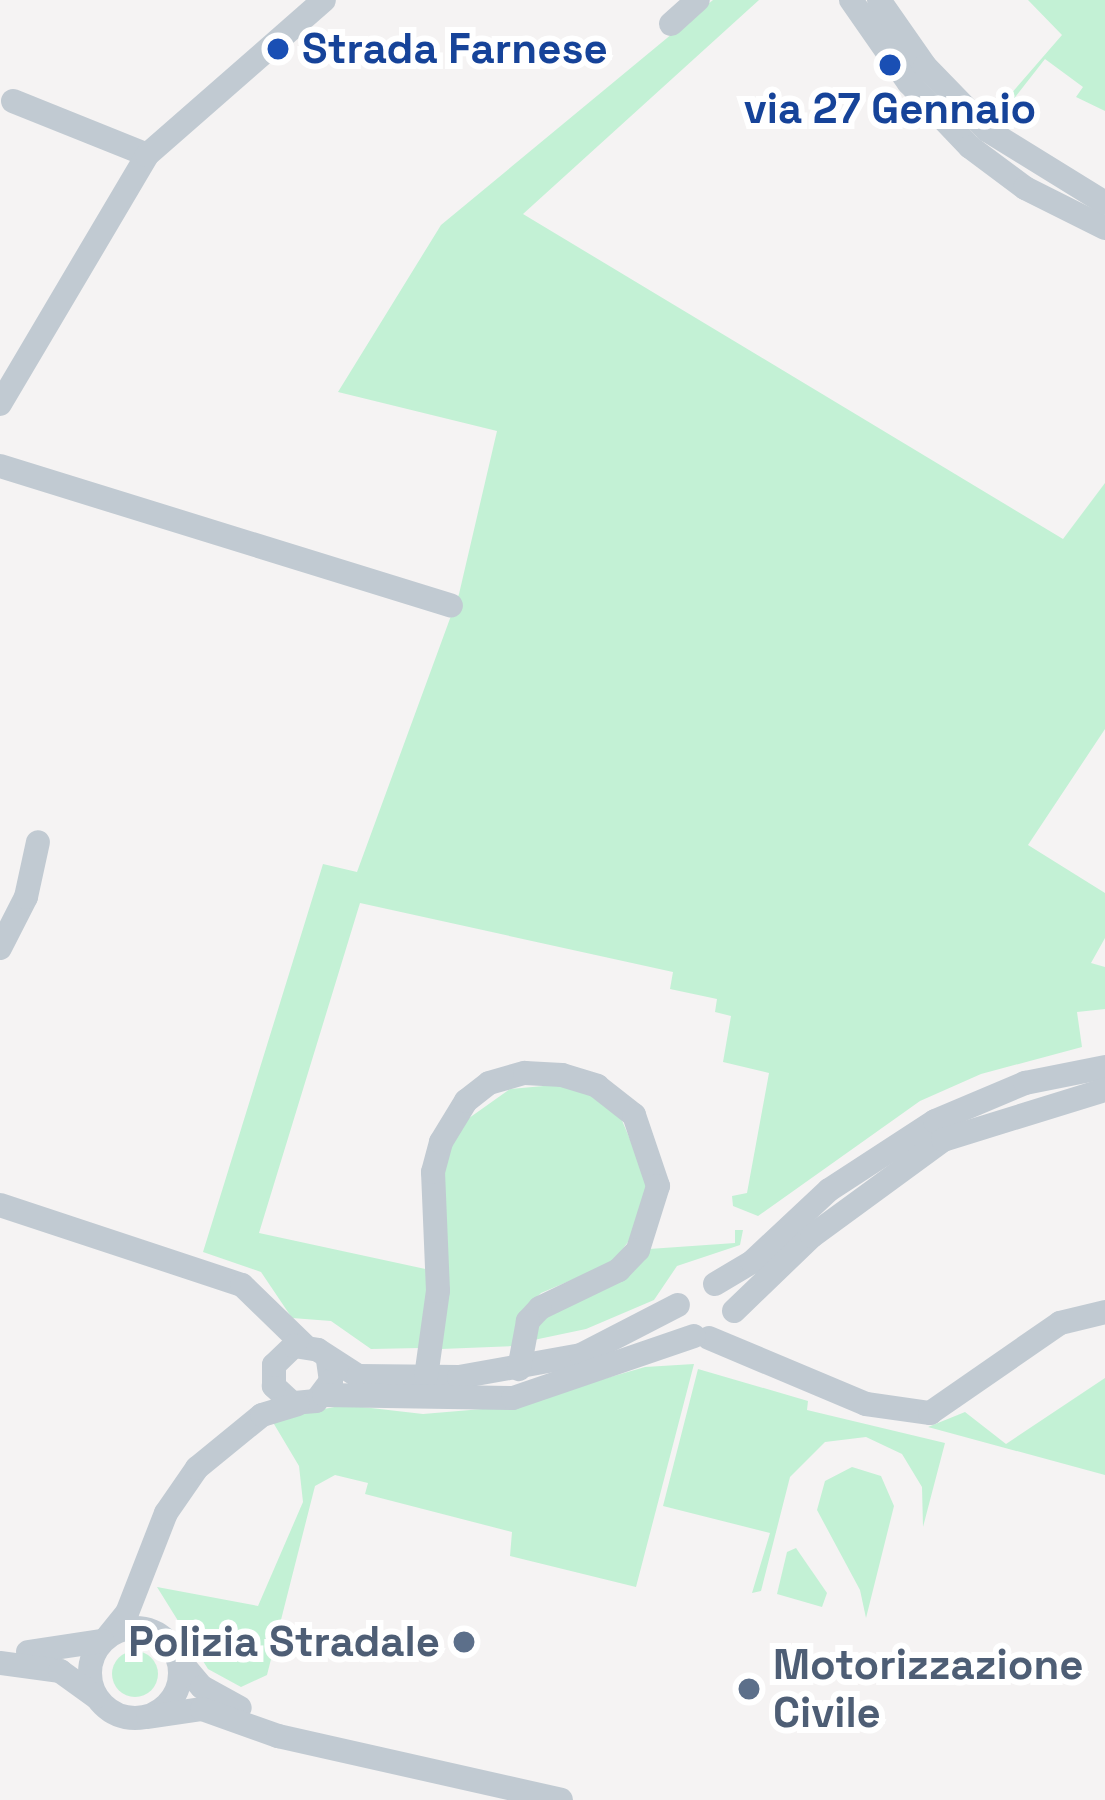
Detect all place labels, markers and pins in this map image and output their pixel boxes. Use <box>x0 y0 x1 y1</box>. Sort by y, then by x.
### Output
place label: Strada Farnese <box>302 24 608 74</box>
marker: Strada Farnese <box>265 36 291 62</box>
marker: via 27 Gennaio <box>877 52 903 78</box>
place label: via 27 Gennaio <box>744 84 1036 134</box>
place label: Polizia Stradale <box>128 1617 440 1667</box>
marker: Polizia Stradale <box>451 1629 477 1655</box>
place label: Motorizzazione Civile <box>773 1640 1084 1738</box>
marker: Motorizzazione Civile <box>736 1676 762 1702</box>

